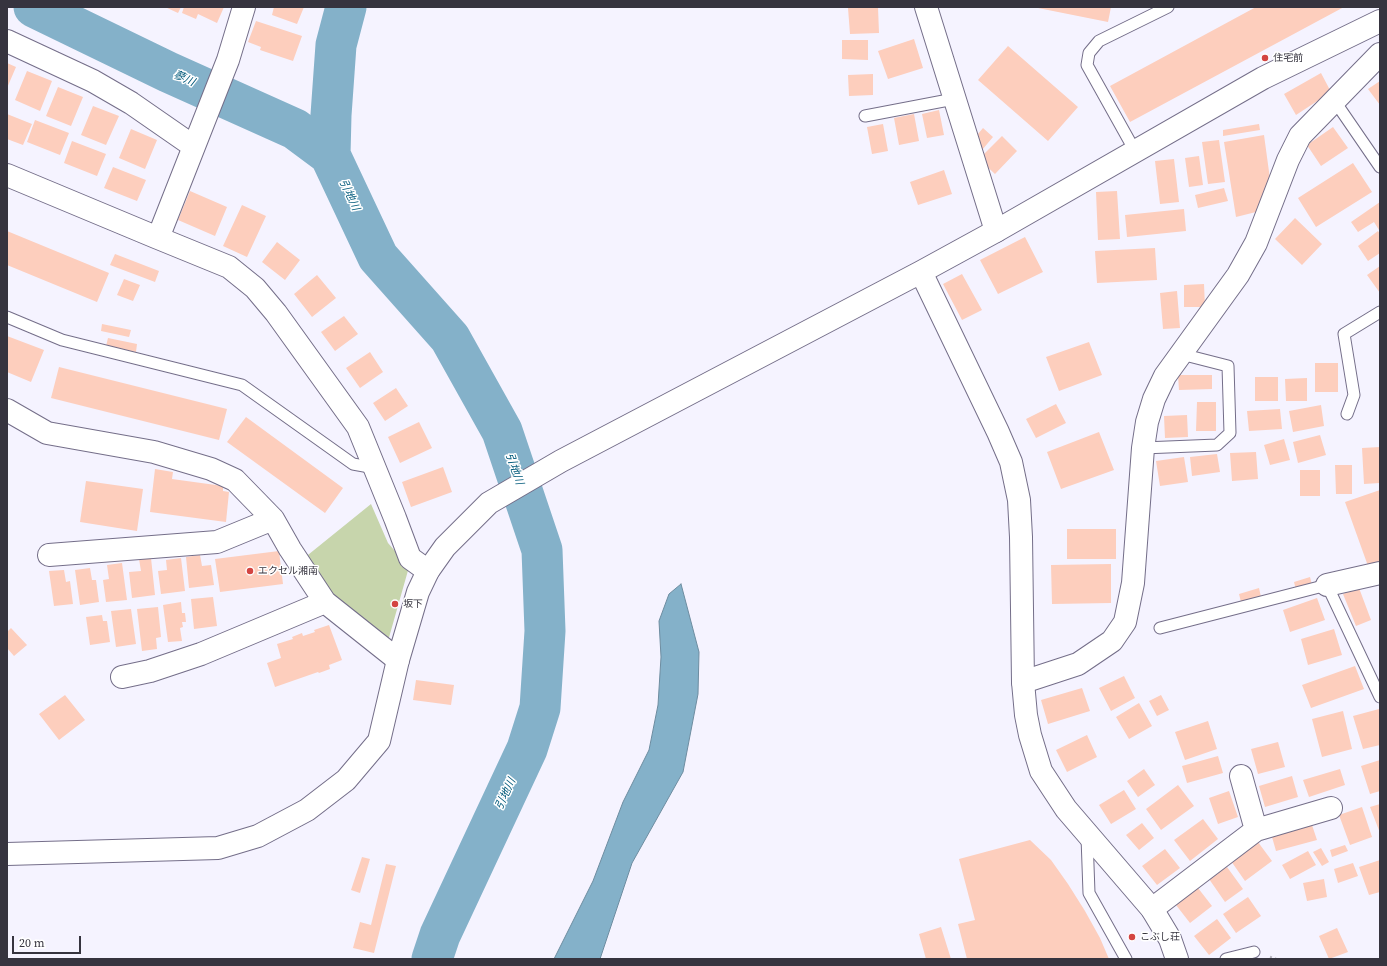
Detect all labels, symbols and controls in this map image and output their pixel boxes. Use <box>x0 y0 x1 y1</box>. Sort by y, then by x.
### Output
place label: 住宅前 <box>1273 52 1303 64</box>
marker: 住宅前 <box>1260 53 1270 63</box>
water label: 蓼川 <box>171 68 197 90</box>
water label: 引地川 <box>336 177 362 213</box>
water label: 引地川 <box>502 451 526 487</box>
place label: エクセル湘南 <box>258 565 318 577</box>
marker: エクセル湘南 <box>245 566 255 576</box>
place label: 坂下 <box>403 598 423 610</box>
marker: 坂下 <box>390 599 400 609</box>
water label: 引地川 <box>493 776 519 812</box>
scale bar <box>14 928 83 954</box>
place label: こぶし荘 <box>1140 931 1180 943</box>
marker: こぶし荘 <box>1127 932 1137 942</box>
text: 20 m <box>19 935 45 951</box>

